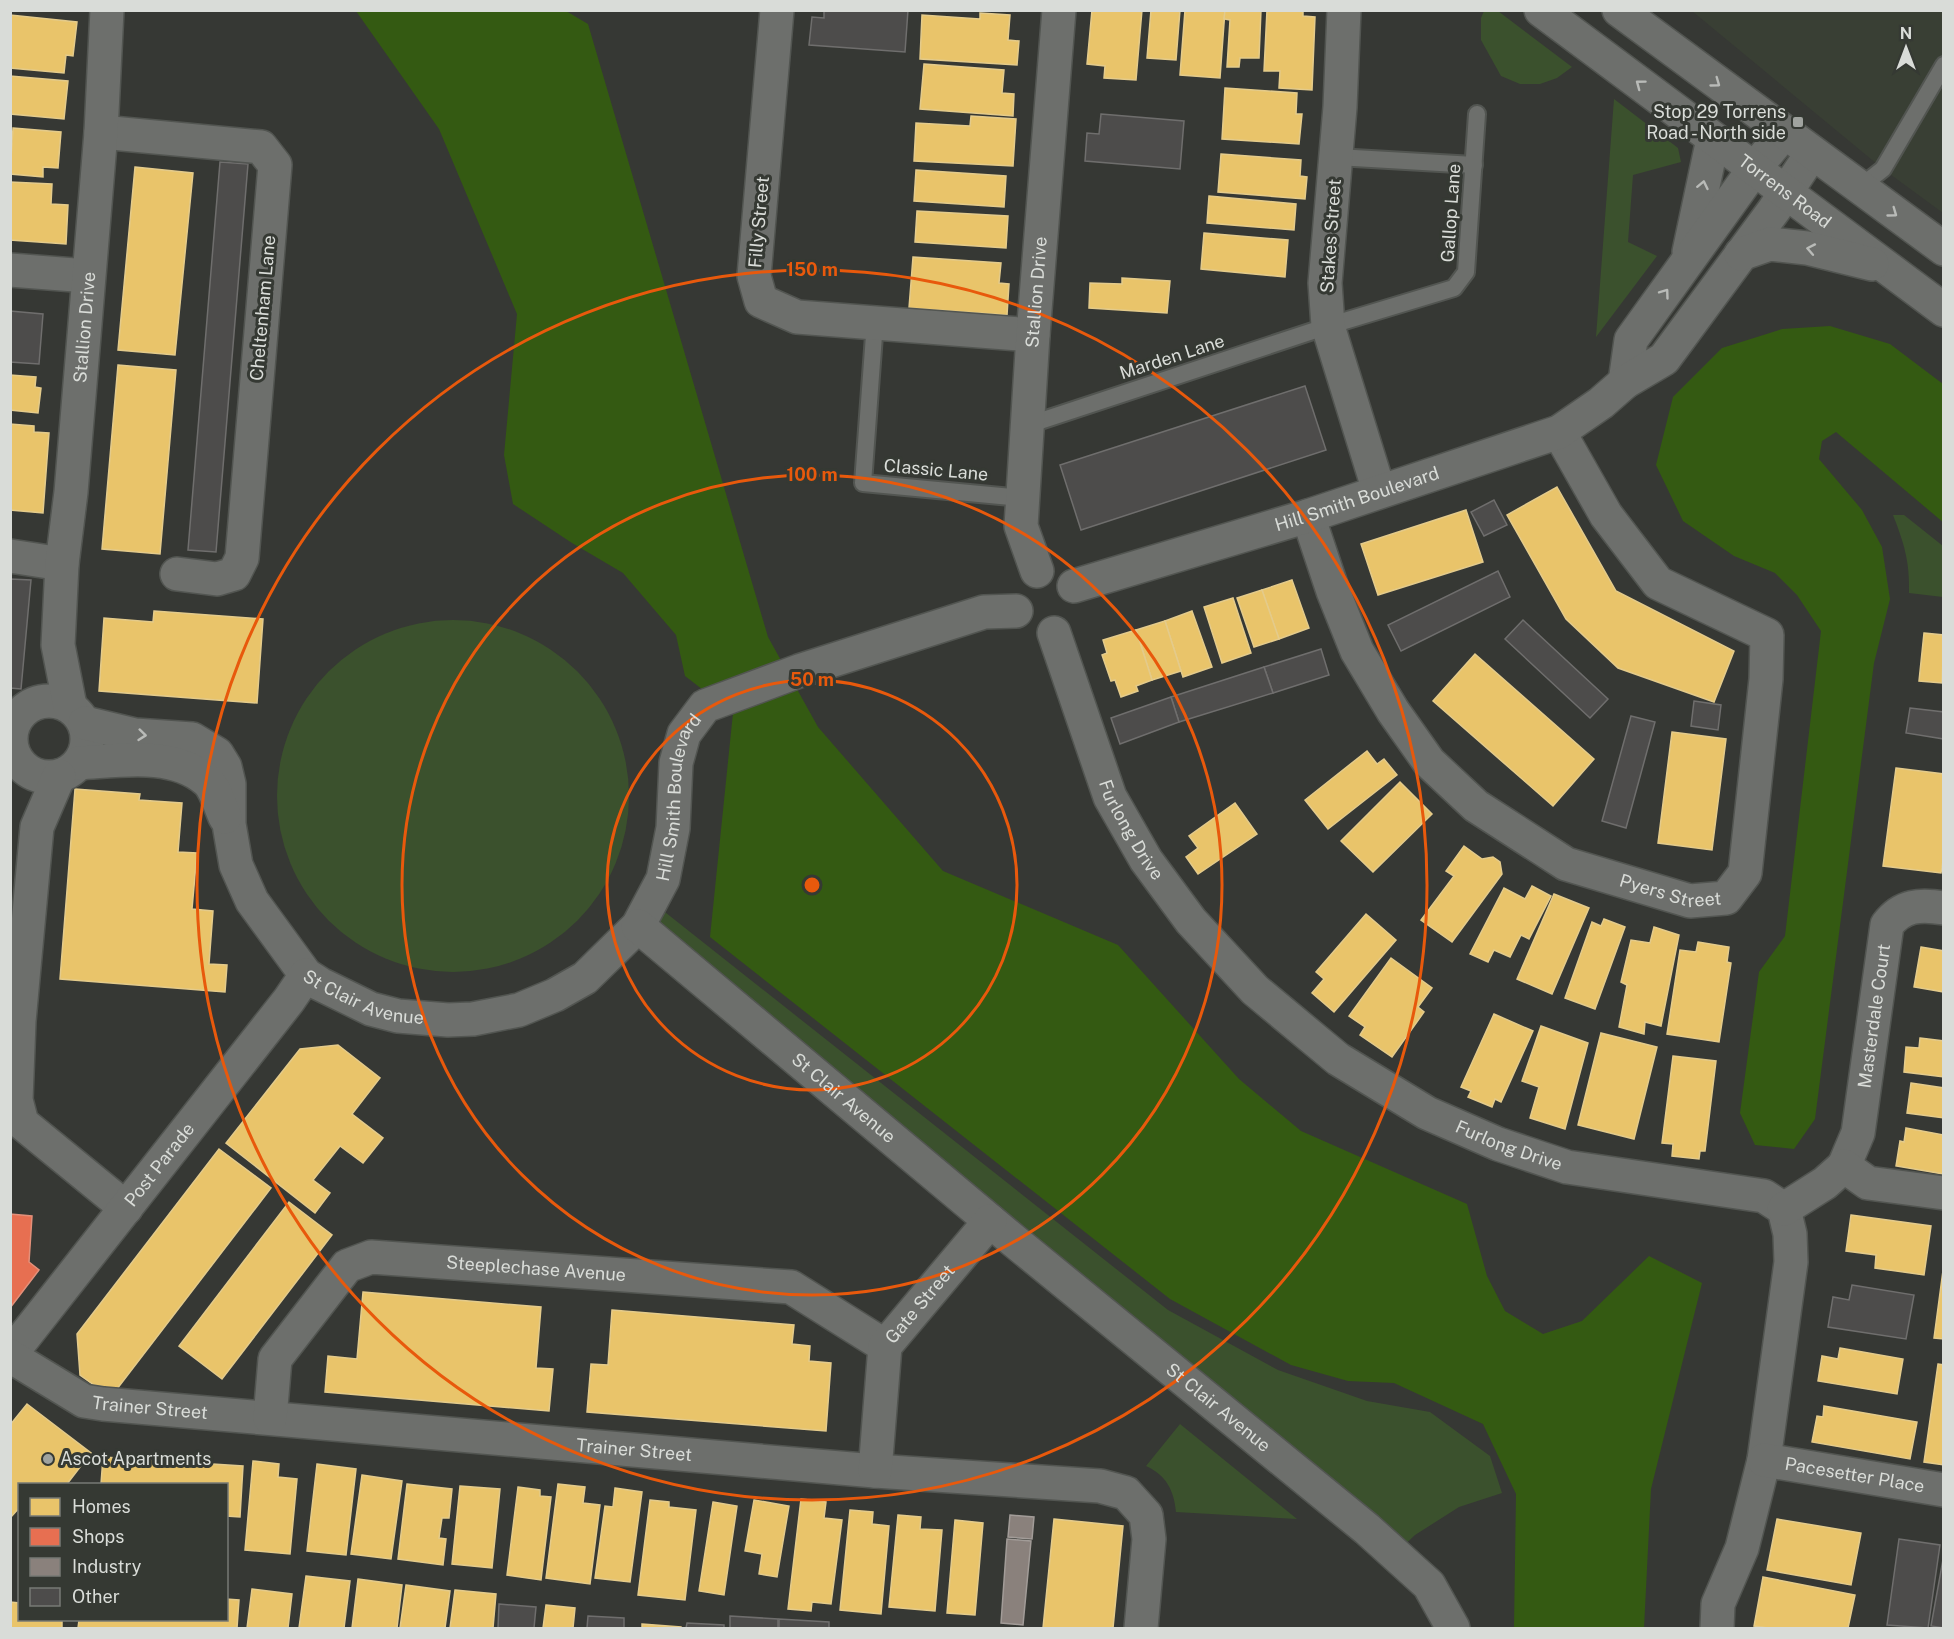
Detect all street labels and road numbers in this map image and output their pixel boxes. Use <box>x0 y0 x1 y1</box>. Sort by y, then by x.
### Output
street label: Torrens Road <box>1735 150 1836 232</box>
street label: Gallop Lane <box>1437 163 1464 263</box>
street label: Filly Street <box>744 175 773 269</box>
street label: Stakes Street <box>1316 178 1345 294</box>
street label: Cheltenham Lane <box>246 234 279 382</box>
street label: Stallion Drive <box>1021 236 1051 349</box>
street label: Stallion Drive <box>69 271 99 384</box>
street label: Marden Lane <box>1117 330 1227 383</box>
street label: Classic Lane <box>883 454 989 485</box>
street label: Hill Smith Boulevard <box>1272 462 1442 535</box>
street label: Hill Smith Boulevard <box>652 710 705 883</box>
street label: Furlong Drive <box>1095 777 1168 884</box>
street label: Pyers Street <box>1617 870 1722 911</box>
street label: Masterdale Court <box>1853 942 1894 1089</box>
street label: St Clair Avenue <box>299 965 425 1028</box>
street label: St Clair Avenue <box>788 1048 900 1147</box>
street label: Furlong Drive <box>1452 1116 1565 1175</box>
street label: Post Parade <box>120 1118 198 1210</box>
street label: Steeplechase Avenue <box>446 1251 627 1285</box>
street label: Gate Street <box>881 1260 959 1348</box>
street label: St Clair Avenue <box>1162 1358 1275 1456</box>
street label: Trainer Street <box>91 1391 209 1423</box>
street label: Trainer Street <box>576 1434 693 1465</box>
street label: Pacesetter Place <box>1783 1453 1926 1497</box>

